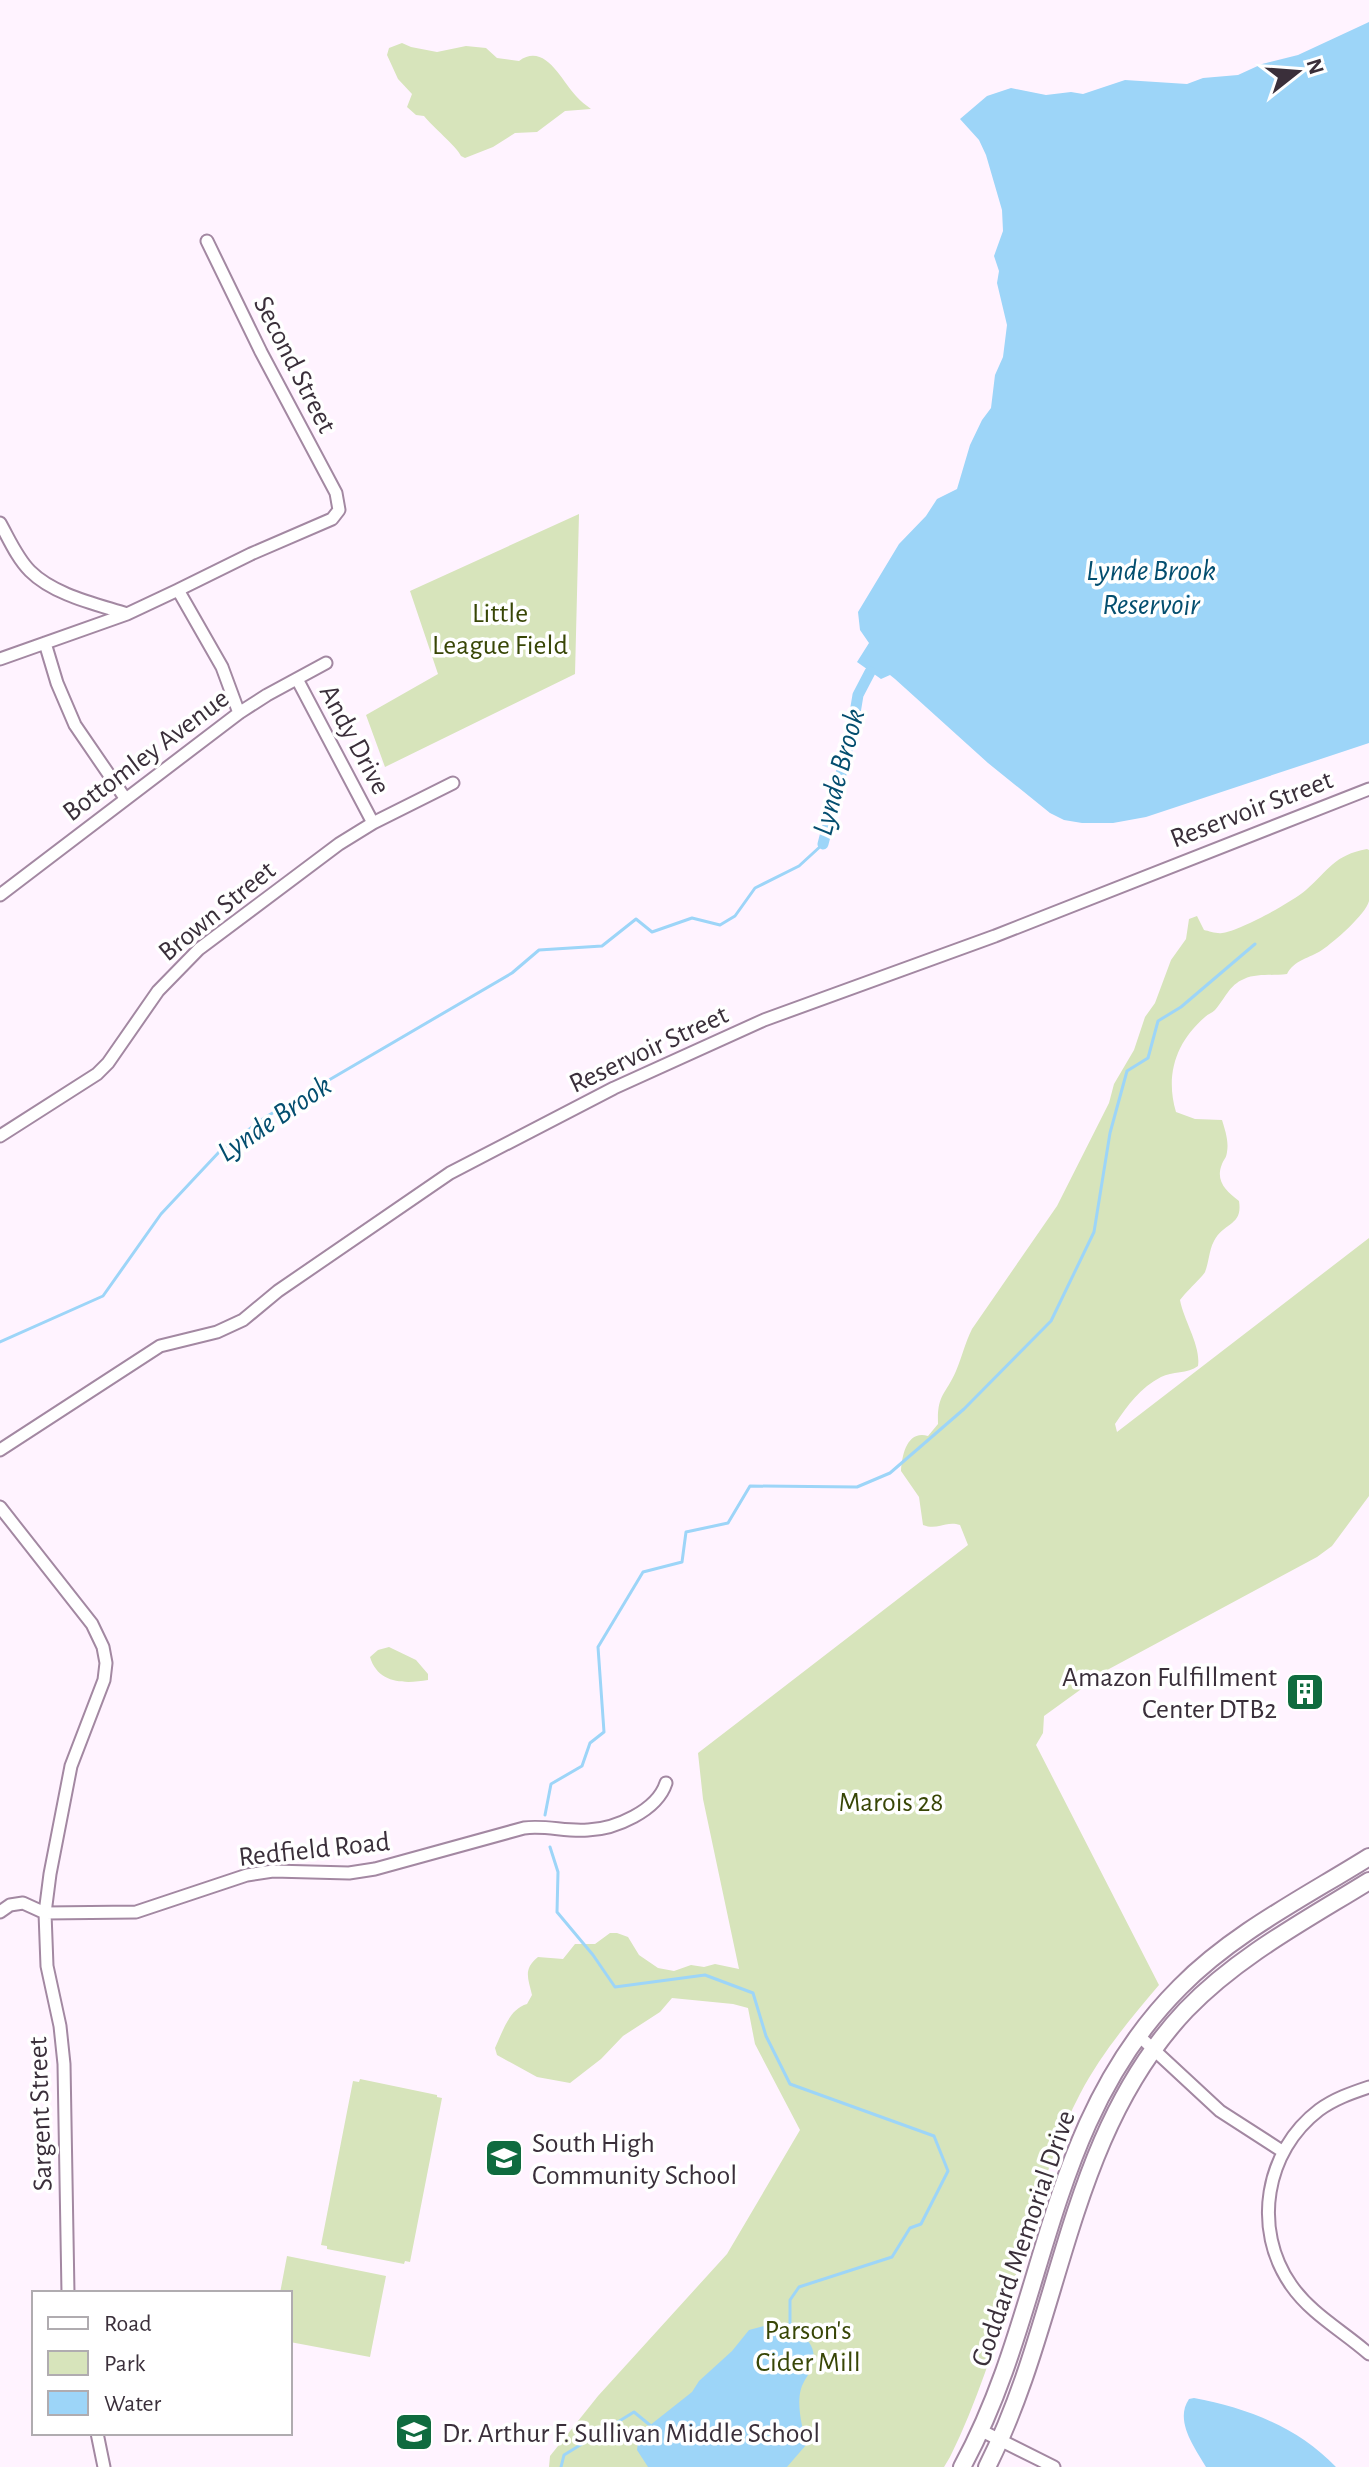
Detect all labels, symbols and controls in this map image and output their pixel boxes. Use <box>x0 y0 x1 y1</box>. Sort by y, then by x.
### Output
north arrow <box>1257 32 1337 112</box>
text: N <box>1302 56 1328 77</box>
street label: Second Street <box>248 292 341 438</box>
water label: Lynde Brook Reservoir <box>1086 556 1216 620</box>
park label: Little League Field <box>432 600 568 660</box>
street label: Andy Drive <box>314 681 395 799</box>
street label: Bottomley Avenue <box>58 684 234 827</box>
water label: Lynde Brook <box>808 705 870 839</box>
street label: Reservoir Street <box>1167 766 1337 854</box>
street label: Brown Street <box>154 856 281 967</box>
street label: Reservoir Street <box>565 1001 733 1099</box>
water label: Lynde Brook <box>212 1070 337 1168</box>
place label: Amazon Fulfillment Center DTB2 <box>1062 1664 1277 1724</box>
building icon: Amazon Fulfillment Center DTB2 <box>1284 1671 1326 1713</box>
park label: Marois 28 <box>838 1789 944 1817</box>
street label: Redfield Road <box>237 1828 391 1872</box>
street label: Sargent Street <box>24 2036 58 2192</box>
street label: Goddard Memorial Drive <box>967 2107 1081 2370</box>
place label: South High Community School <box>532 2130 737 2190</box>
school or university icon: South High Community School <box>483 2137 525 2179</box>
legend <box>32 2291 292 2435</box>
text: Road <box>104 2312 152 2336</box>
park label: Parson's Cider Mill <box>755 2317 861 2377</box>
text: Park <box>104 2352 145 2376</box>
text: Water <box>104 2392 162 2416</box>
school or university icon: Dr. Arthur F. Sullivan Middle School <box>393 2411 435 2453</box>
place label: Dr. Arthur F. Sullivan Middle School <box>442 2420 820 2448</box>

